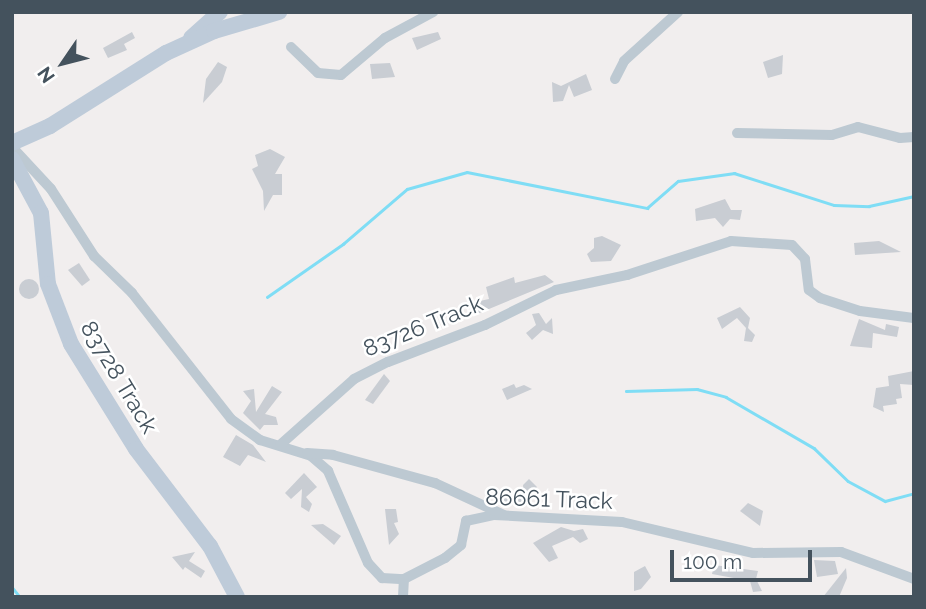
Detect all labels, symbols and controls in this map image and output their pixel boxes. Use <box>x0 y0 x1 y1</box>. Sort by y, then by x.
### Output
north arrow <box>28 28 98 98</box>
text: N <box>33 63 59 87</box>
street label: 83726 Track <box>359 289 487 363</box>
street label: 83728 Track <box>74 315 164 439</box>
street label: 86661 Track <box>484 483 614 515</box>
scale bar <box>674 536 816 580</box>
text: 100 m <box>683 549 742 574</box>

